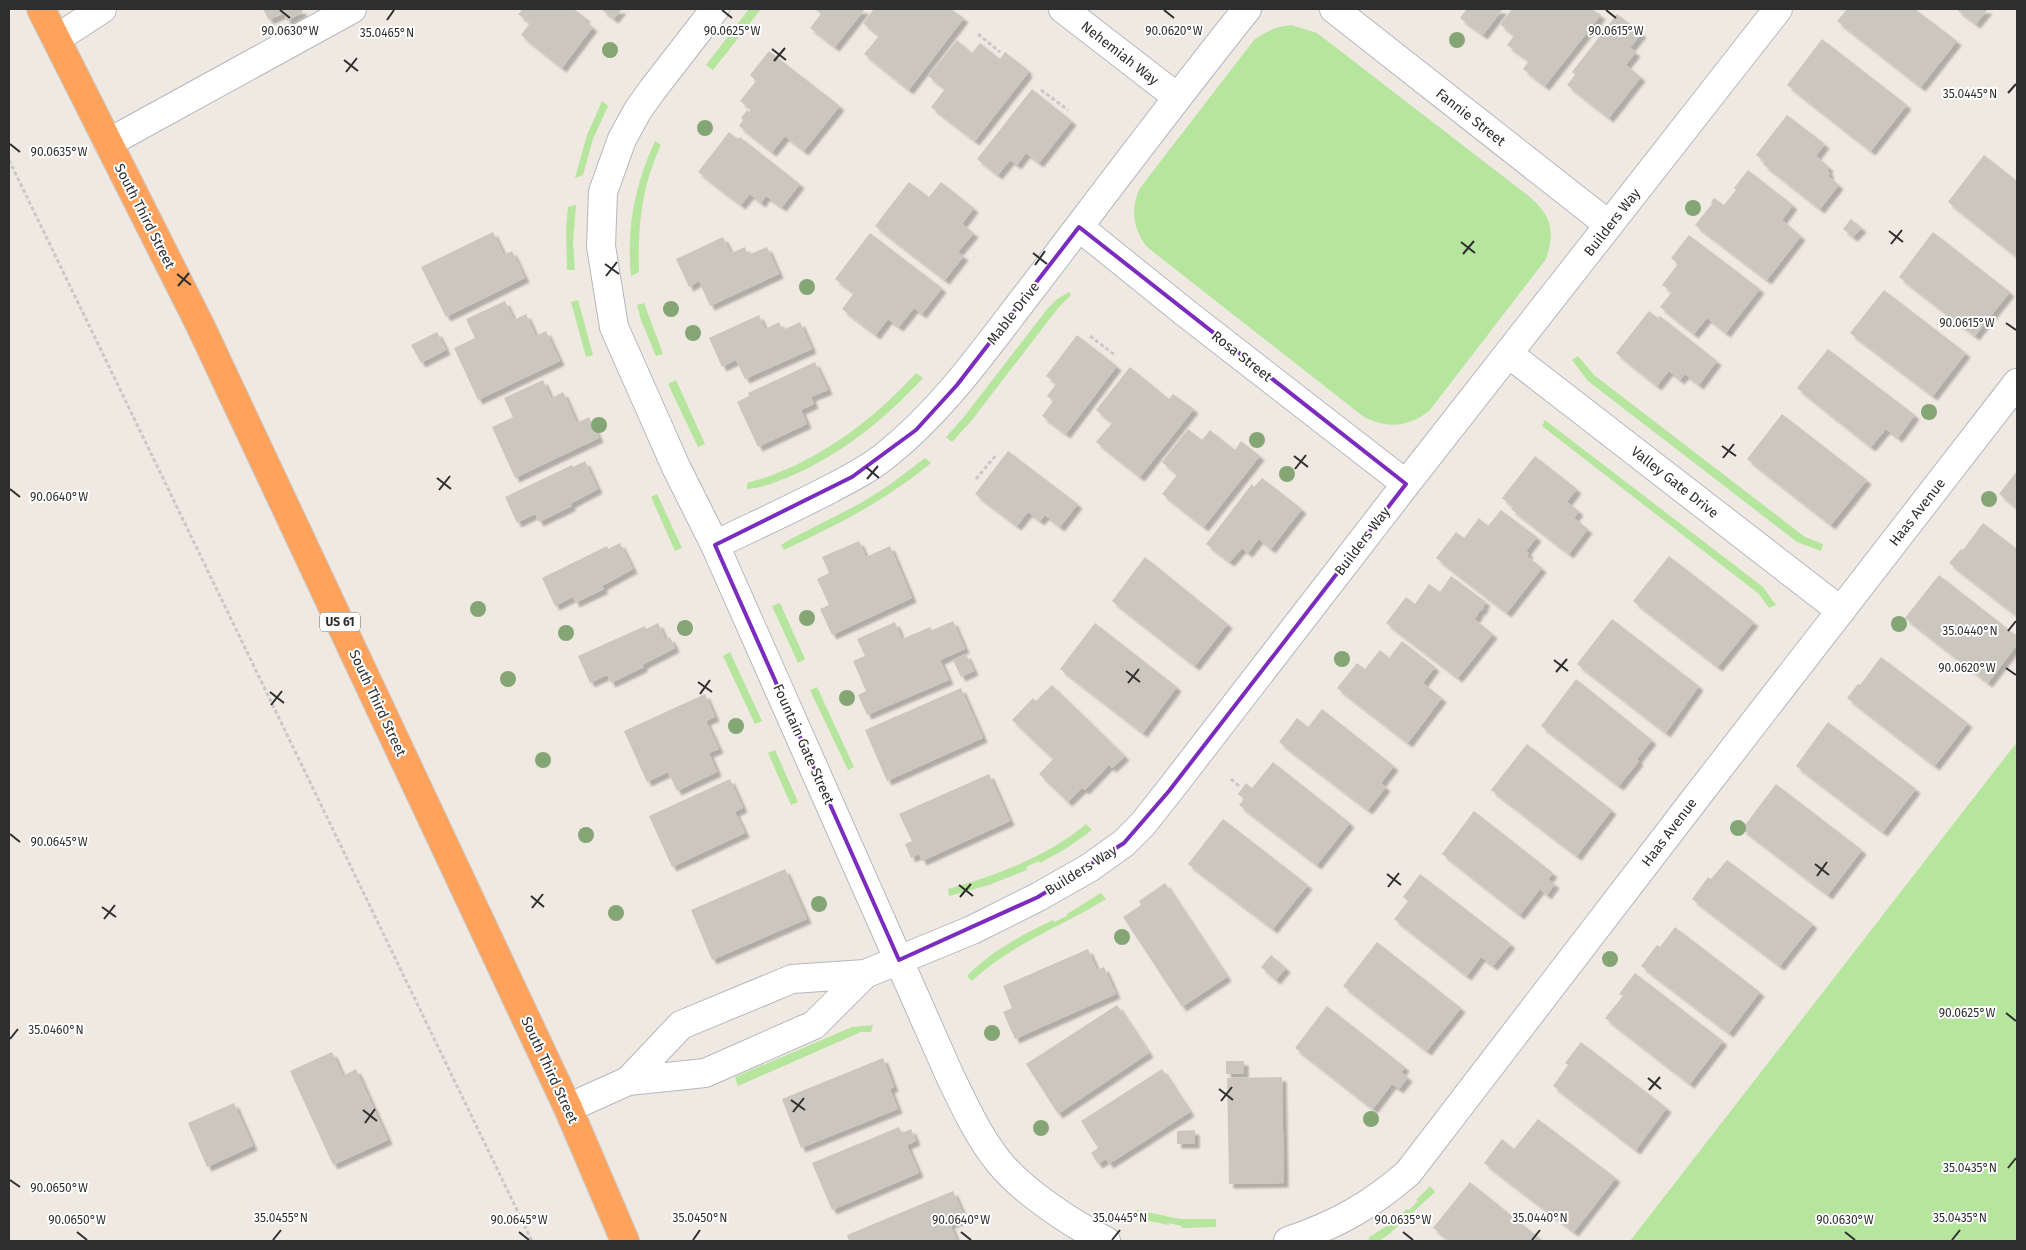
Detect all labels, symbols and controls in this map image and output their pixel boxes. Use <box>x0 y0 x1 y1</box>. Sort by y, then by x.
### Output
street label: Nehemiah Way <box>1077 18 1162 89</box>
text: 90.0630°W <box>261 24 319 38</box>
text: 90.0625°W <box>704 24 760 38</box>
text: 90.0620°W <box>1145 24 1203 38</box>
text: 90.0615°W <box>1588 24 1644 38</box>
text: 35.0465°N <box>360 26 414 40</box>
street label: Fannie Street <box>1433 85 1510 150</box>
text: 35.0445°N <box>1943 87 1997 101</box>
text: 90.0635°W <box>31 145 87 159</box>
street label: South Third Street <box>111 161 179 272</box>
street label: Builders Way <box>1581 185 1644 260</box>
street label: Mable Drive <box>984 279 1043 348</box>
text: 90.0615°W <box>1939 316 1995 330</box>
street label: Rosa Street <box>1208 327 1276 386</box>
street label: Valley Gate Drive <box>1628 443 1722 522</box>
street label: Haas Avenue <box>1886 475 1949 550</box>
text: 90.0640°W <box>30 490 88 504</box>
street label: Builders Way <box>1331 504 1394 579</box>
road number: US 61 <box>320 612 360 632</box>
text: 35.0440°N <box>1942 624 1998 638</box>
street label: South Third Street <box>345 647 410 760</box>
text: 90.0620°W <box>1938 661 1996 675</box>
street label: Fountain Gate Street <box>769 681 838 808</box>
street label: Haas Avenue <box>1638 795 1701 870</box>
text: 90.0645°W <box>30 835 88 849</box>
street label: Builders Way <box>1042 842 1120 899</box>
text: 90.0625°W <box>1939 1006 1995 1020</box>
street label: South Third Street <box>517 1014 582 1127</box>
text: 35.0460°N <box>28 1023 84 1037</box>
text: 35.0435°N <box>1943 1161 1997 1175</box>
text: 90.0650°W <box>30 1181 88 1195</box>
text: 35.0455°N <box>254 1211 308 1225</box>
text: 35.0450°N <box>673 1211 727 1225</box>
text: 35.0445°N <box>1093 1211 1147 1225</box>
text: 35.0440°N <box>1512 1211 1568 1225</box>
text: 35.0435°N <box>1933 1211 1987 1225</box>
text: 90.0650°W <box>48 1213 106 1227</box>
text: 90.0645°W <box>490 1213 548 1227</box>
text: 90.0640°W <box>932 1213 990 1227</box>
text: 90.0635°W <box>1375 1213 1431 1227</box>
text: 90.0630°W <box>1816 1213 1874 1227</box>

